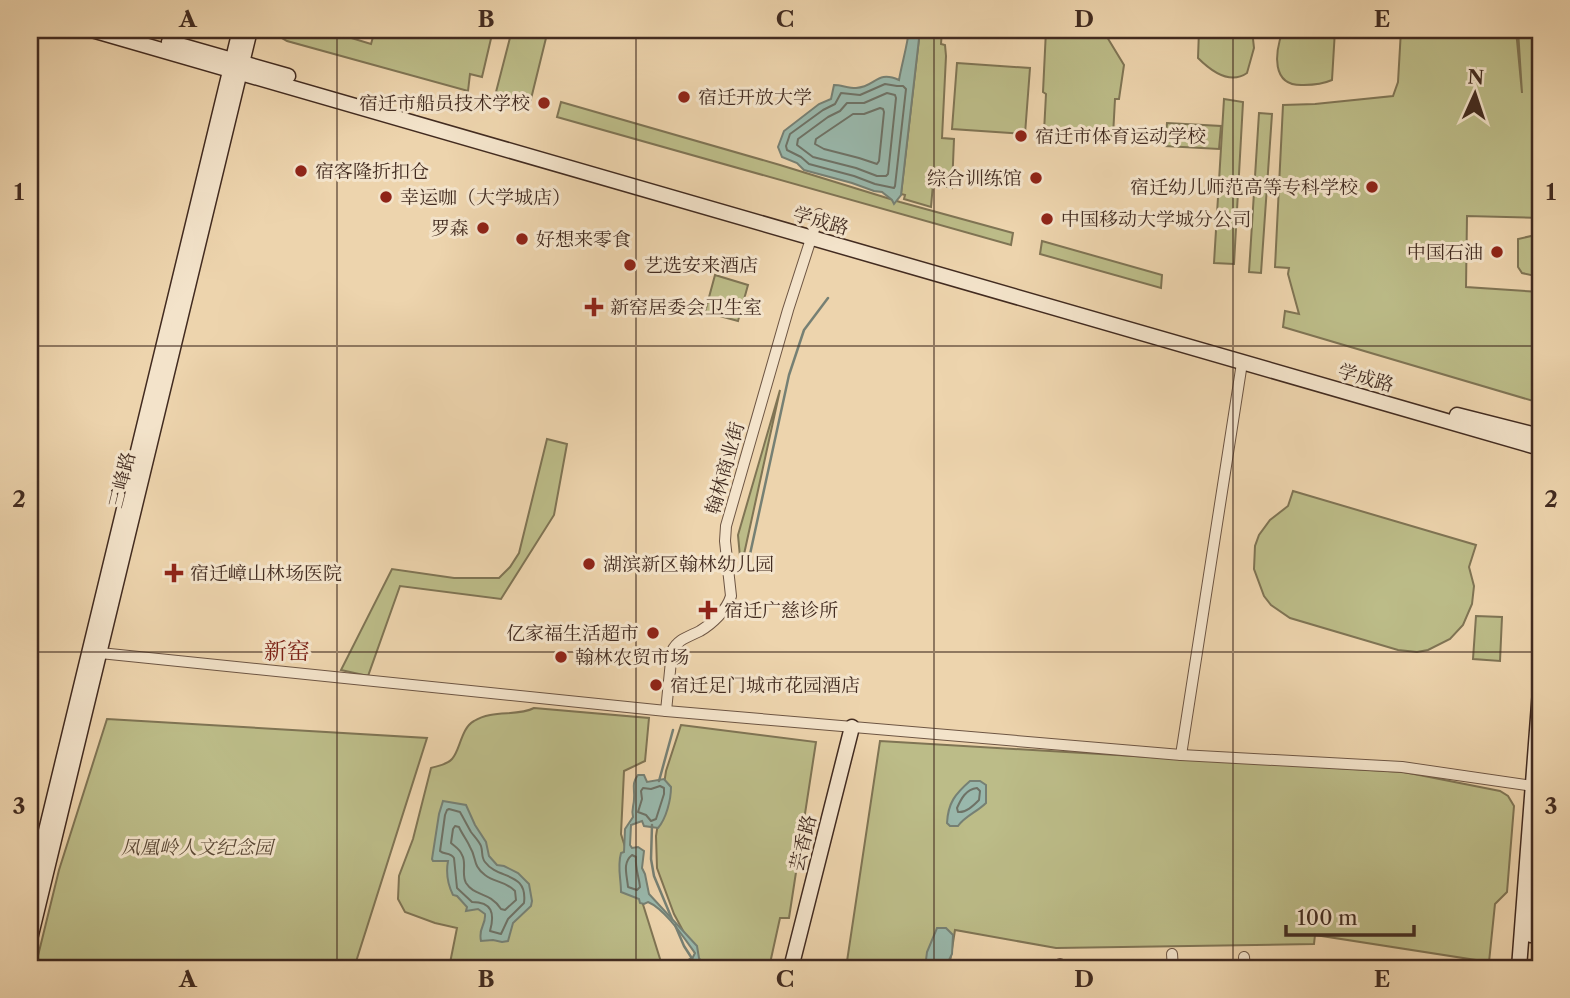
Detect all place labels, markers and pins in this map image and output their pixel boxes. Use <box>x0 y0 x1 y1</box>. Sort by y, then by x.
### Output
place label: 宿迁开放大学 <box>698 86 812 109</box>
marker: 宿迁开放大学 <box>676 89 692 105</box>
place label: 宿迁市船员技术学校 <box>359 92 530 115</box>
marker: 宿迁市船员技术学校 <box>536 95 552 111</box>
place label: 宿迁市体育运动学校 <box>1035 125 1206 148</box>
marker: 宿迁市体育运动学校 <box>1013 128 1029 144</box>
place label: 宿客隆折扣仓 <box>315 160 429 183</box>
marker: 宿客隆折扣仓 <box>293 163 309 179</box>
place label: 综合训练馆 <box>927 167 1022 190</box>
marker: 综合训练馆 <box>1028 170 1044 186</box>
place label: 宿迁幼儿师范高等专科学校 <box>1130 176 1358 199</box>
marker: 宿迁幼儿师范高等专科学校 <box>1364 179 1380 195</box>
place label: 幸运咖（大学城店） <box>400 186 571 209</box>
marker: 幸运咖（大学城店） <box>378 189 394 205</box>
place label: 中国移动大学城分公司 <box>1061 208 1251 231</box>
marker: 中国移动大学城分公司 <box>1039 211 1055 227</box>
place label: 罗森 <box>431 217 469 240</box>
marker: 罗森 <box>475 220 491 236</box>
place label: 好想来零食 <box>536 228 631 251</box>
marker: 好想来零食 <box>514 231 530 247</box>
place label: 中国石油 <box>1407 241 1483 264</box>
marker: 中国石油 <box>1489 244 1505 260</box>
place label: 艺选安来酒店 <box>644 254 758 277</box>
marker: 艺选安来酒店 <box>622 257 638 273</box>
place label: 新窑居委会卫生室 <box>610 296 762 319</box>
marker: 新窑居委会卫生室 <box>584 297 604 317</box>
place label: 湖滨新区翰林幼儿园 <box>603 553 774 576</box>
marker: 湖滨新区翰林幼儿园 <box>581 556 597 572</box>
place label: 宿迁嶂山林场医院 <box>190 562 342 585</box>
marker: 宿迁嶂山林场医院 <box>164 563 184 583</box>
place label: 宿迁广慈诊所 <box>724 599 838 622</box>
marker: 宿迁广慈诊所 <box>698 600 718 620</box>
place label: 亿家福生活超市 <box>506 622 639 645</box>
marker: 亿家福生活超市 <box>645 625 661 641</box>
place label: 翰林农贸市场 <box>575 646 689 669</box>
marker: 翰林农贸市场 <box>553 649 569 665</box>
place label: 宿迁足门城市花园酒店 <box>670 674 860 697</box>
marker: 宿迁足门城市花园酒店 <box>648 677 664 693</box>

